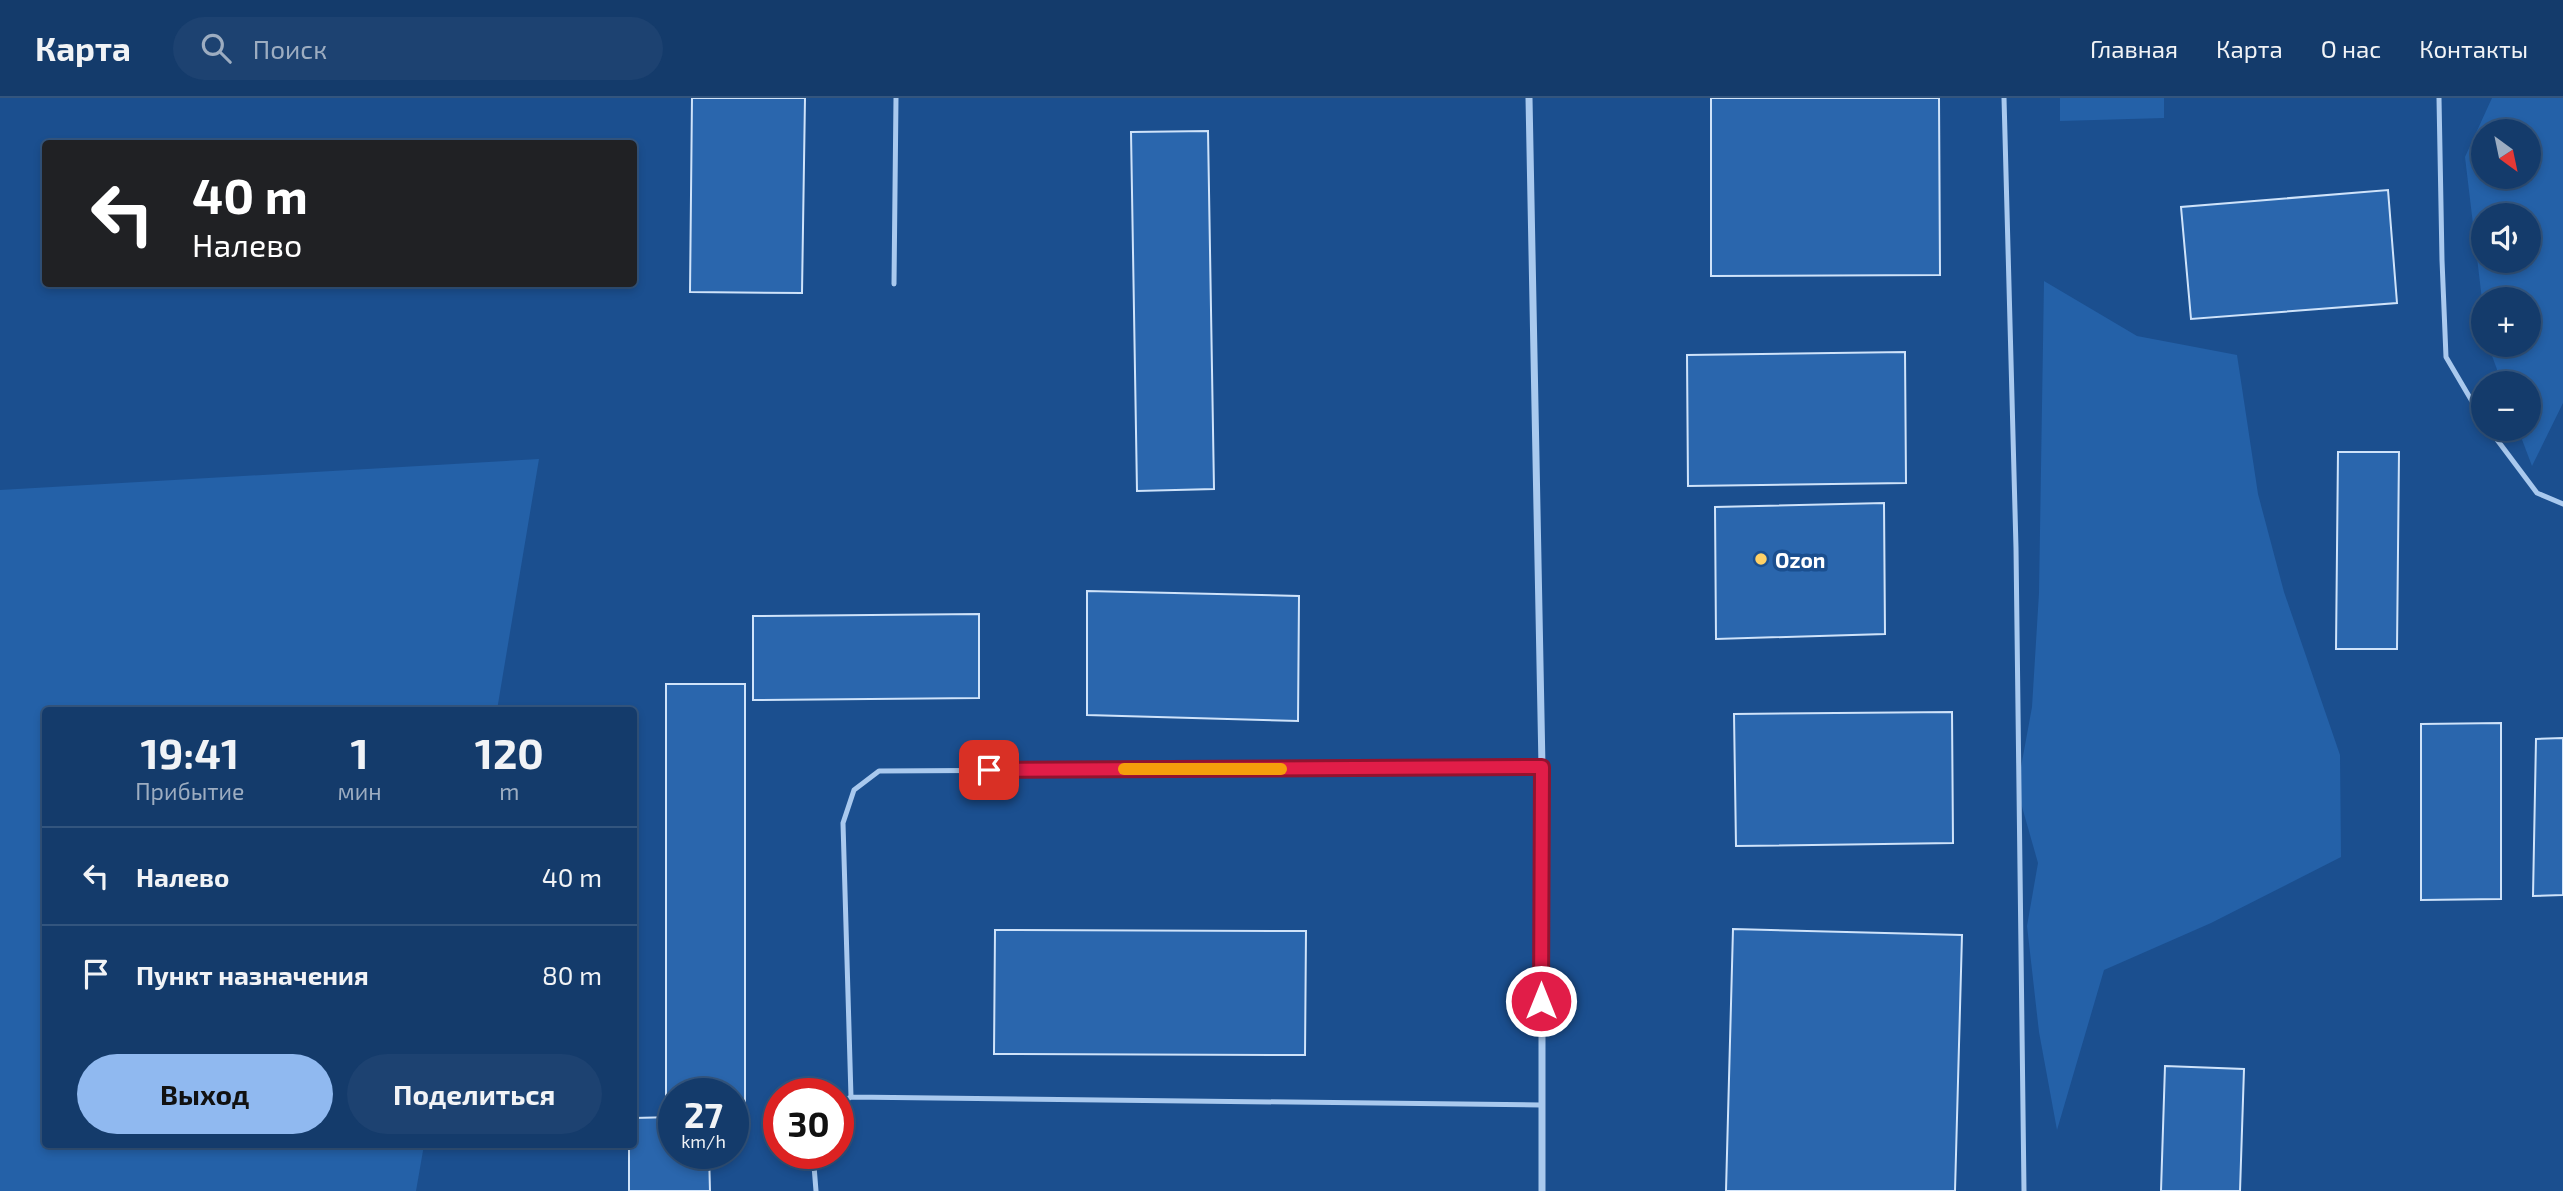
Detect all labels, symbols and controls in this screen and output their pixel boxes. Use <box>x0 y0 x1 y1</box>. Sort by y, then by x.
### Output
search box <box>173 17 663 80</box>
text: Карта <box>35 28 131 68</box>
icon: search <box>197 29 235 67</box>
text: Поиск <box>253 33 327 64</box>
text: Главная <box>2090 34 2178 63</box>
text: Карта <box>2216 34 2283 63</box>
text: О нас <box>2321 34 2381 63</box>
text: Контакты <box>2419 34 2528 63</box>
north arrow <box>2471 119 2541 189</box>
map controls <box>2471 119 2541 441</box>
text: 40 m <box>192 165 308 224</box>
icon: left <box>77 168 168 259</box>
button: sound <box>2471 203 2541 273</box>
text: Налево <box>192 225 302 263</box>
button: + <box>2471 287 2541 357</box>
button: − <box>2471 371 2541 441</box>
place label: Ozon <box>1775 547 1825 572</box>
marker: Ozon <box>1753 551 1769 567</box>
text: 19:41 <box>140 727 239 777</box>
text: 1 <box>351 727 369 777</box>
text: 120 <box>475 727 544 777</box>
pin <box>959 740 1019 800</box>
icon: arrive <box>970 751 1008 789</box>
text: Прибытие <box>135 777 244 805</box>
text: мин <box>338 777 382 805</box>
text: m <box>499 777 519 805</box>
icon: left <box>77 857 115 895</box>
text: Налево <box>136 861 229 892</box>
text: 40 m <box>542 861 602 892</box>
icon: arrive <box>77 955 115 993</box>
text: Пункт назначения <box>136 959 369 990</box>
text: 80 m <box>542 959 602 990</box>
position arrow <box>1504 964 1578 1038</box>
button: Выход <box>77 1054 333 1134</box>
button: Поделиться <box>347 1054 602 1134</box>
speed limit sign: 30 <box>763 1078 854 1169</box>
text: 27 <box>684 1093 723 1135</box>
text: km/h <box>681 1130 726 1152</box>

